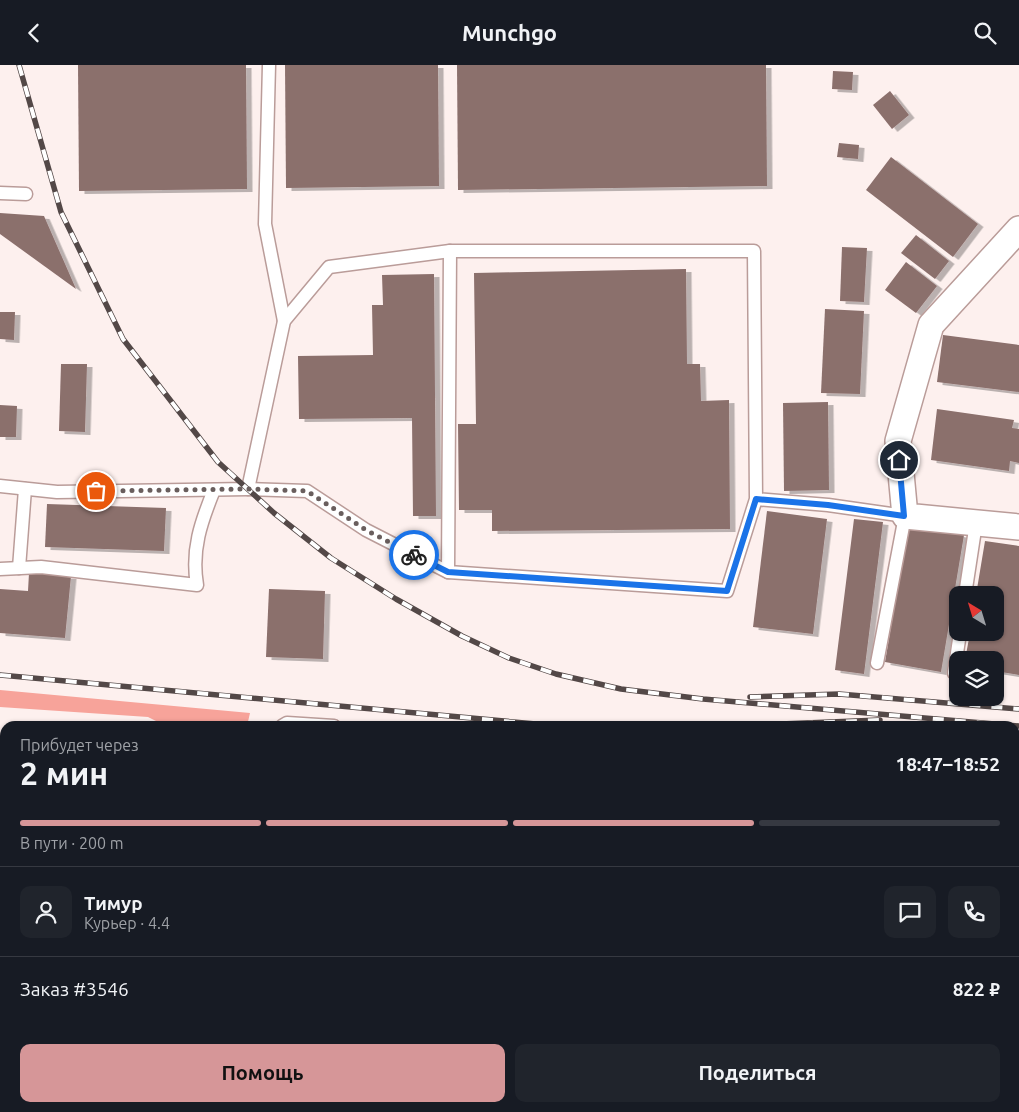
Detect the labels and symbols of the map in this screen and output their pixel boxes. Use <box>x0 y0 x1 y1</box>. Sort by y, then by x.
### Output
pin <box>878 439 920 481</box>
pin <box>75 470 117 512</box>
courier <box>389 530 439 580</box>
north arrow <box>949 586 1004 641</box>

